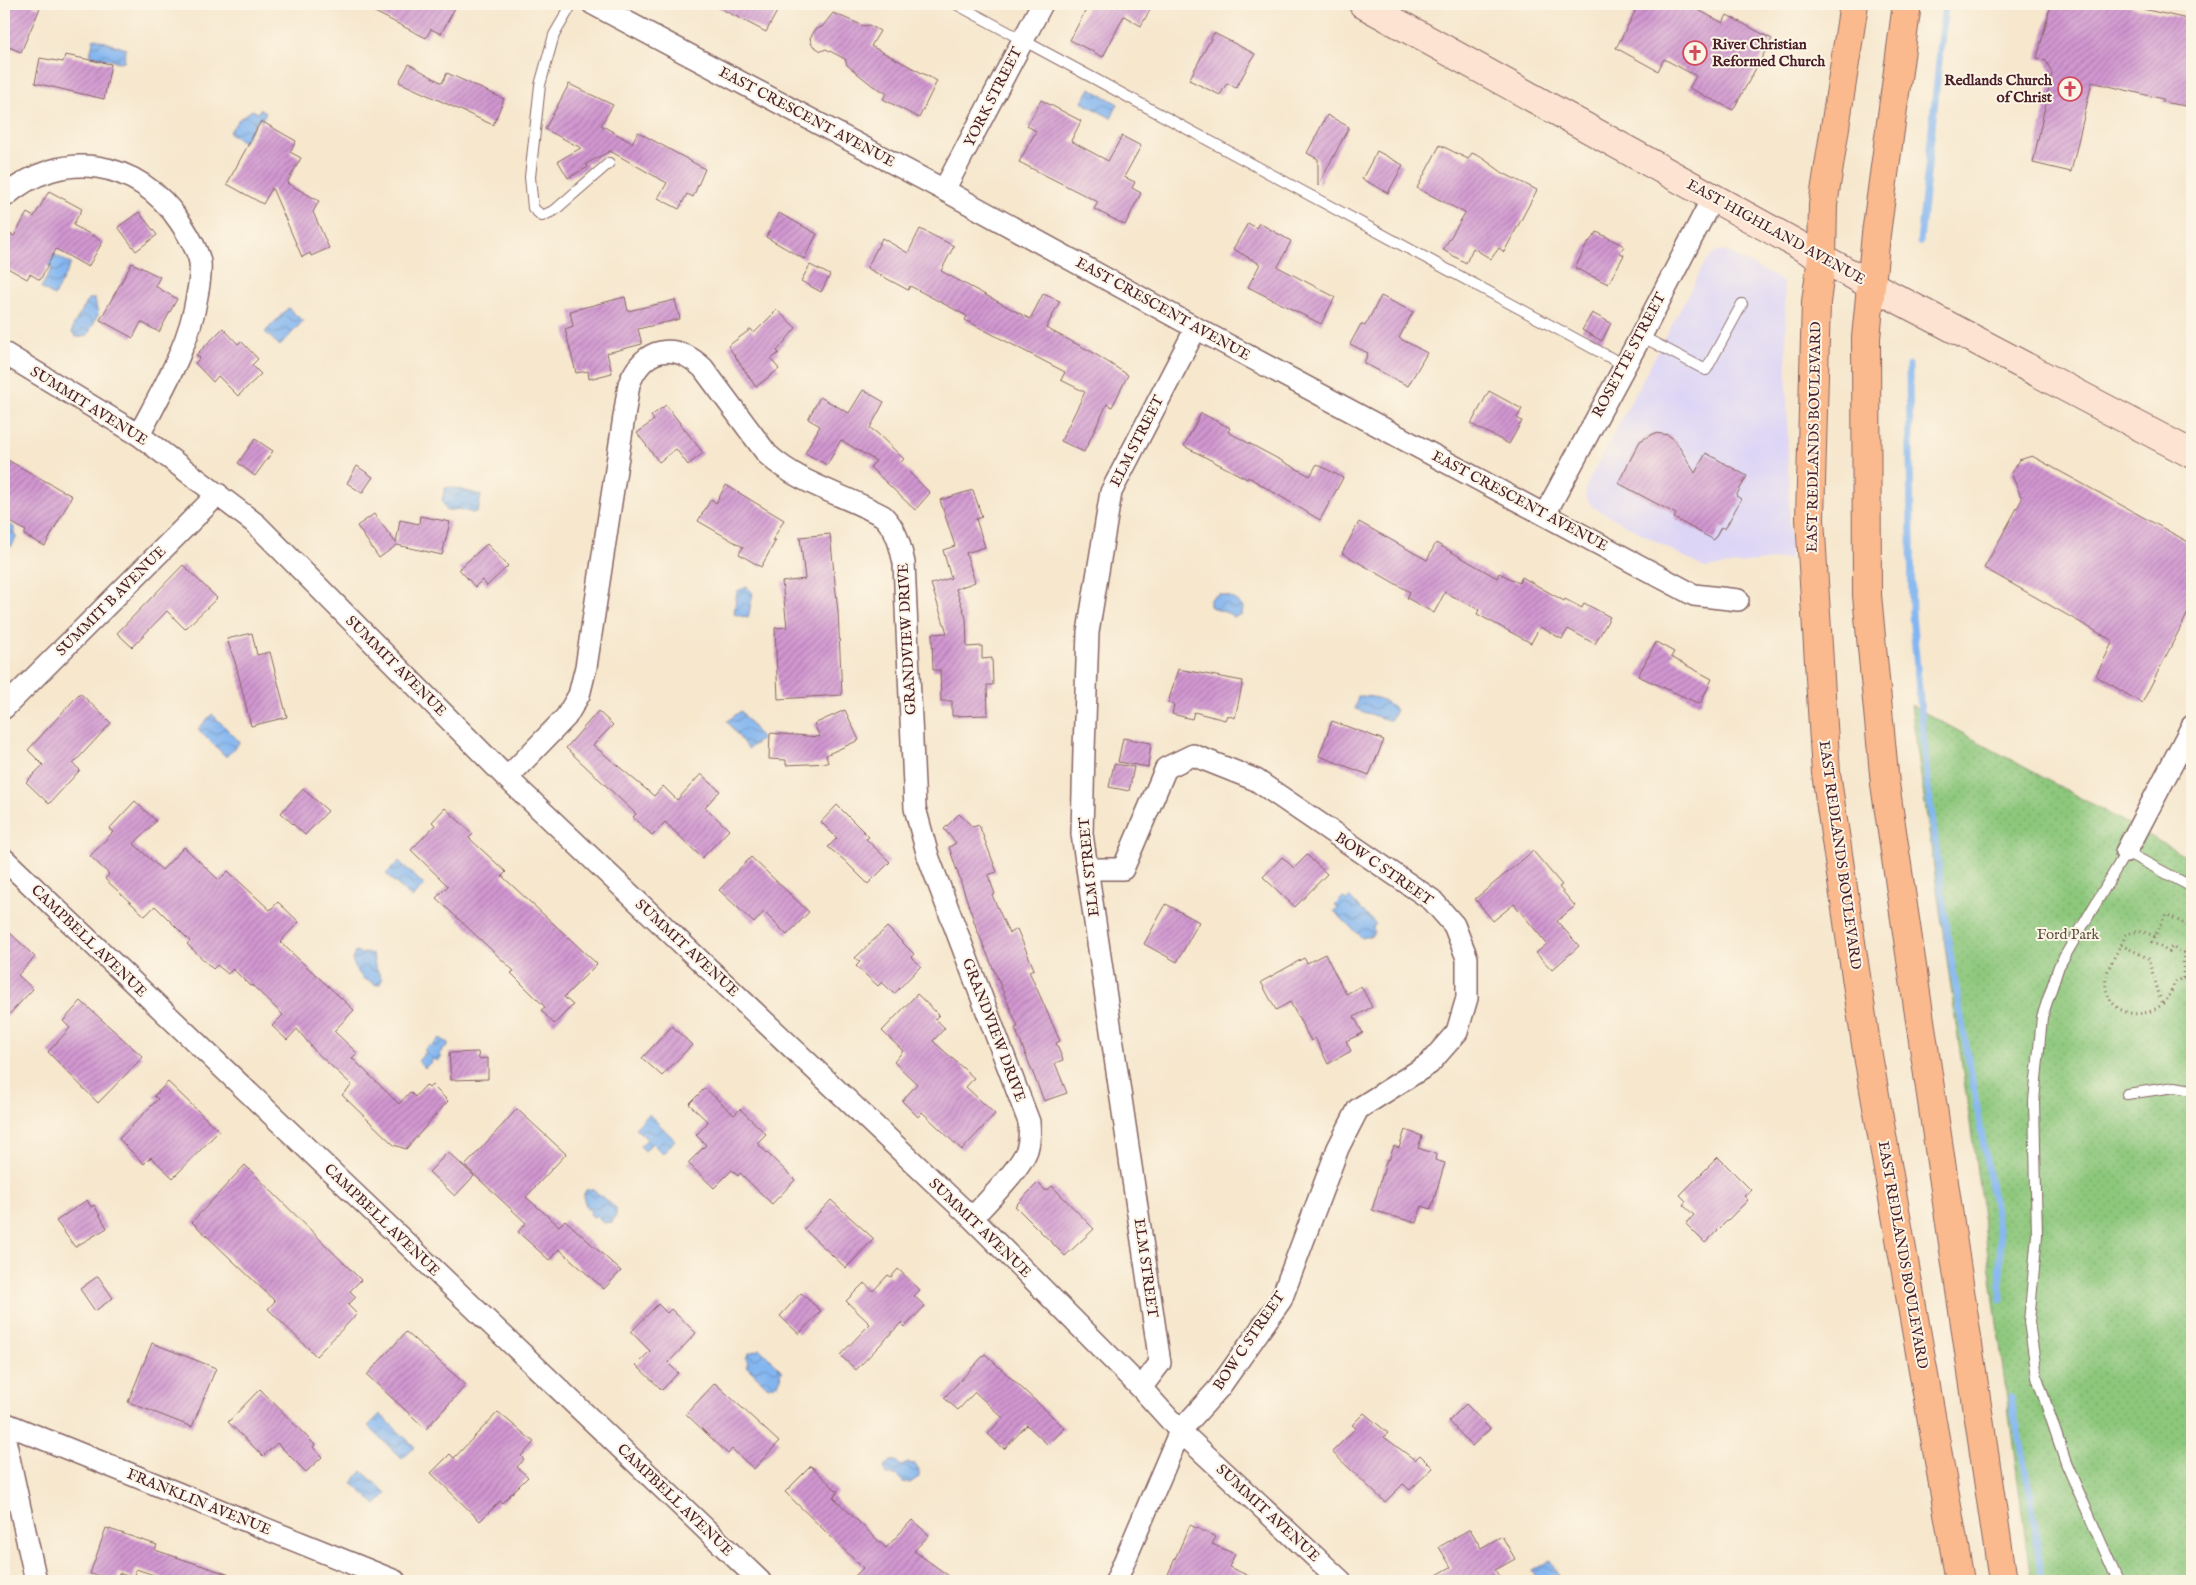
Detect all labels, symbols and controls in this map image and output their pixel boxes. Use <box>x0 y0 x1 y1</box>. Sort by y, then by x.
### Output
place label: River Christian Reformed Church <box>1712 35 1826 71</box>
church icon: River Christian Reformed Church <box>1682 40 1708 66</box>
street label: YORK STREET <box>960 44 1026 150</box>
street label: EAST CRESCENT AVENUE <box>716 62 898 172</box>
place label: Redlands Church of Christ <box>1944 71 2053 107</box>
church icon: Redlands Church of Christ <box>2057 76 2083 102</box>
street label: EAST HIGHLAND AVENUE <box>1683 175 1869 289</box>
street label: EAST CRESCENT AVENUE <box>1072 253 1254 365</box>
street label: ROSETTE STREET <box>1588 289 1670 421</box>
street label: EAST REDLANDS BOULEVARD <box>1802 321 1826 553</box>
street label: SUMMIT AVENUE <box>27 362 151 450</box>
street label: ELM STREET <box>1106 392 1168 490</box>
street label: EAST CRESCENT AVENUE <box>1429 446 1611 556</box>
street label: SUMMIT B AVENUE <box>52 542 170 660</box>
street label: GRANDVIEW DRIVE <box>894 563 920 715</box>
street label: SUMMIT AVENUE <box>342 612 450 720</box>
street label: EAST REDLANDS BOULEVARD <box>1815 739 1865 971</box>
street label: ELM STREET <box>1074 816 1104 918</box>
street label: BOW C STREET <box>1331 828 1437 910</box>
street label: CAMPBELL AVENUE <box>27 881 151 1001</box>
street label: SUMMIT AVENUE <box>631 895 743 1001</box>
park label: Ford Park <box>2037 925 2100 944</box>
street label: GRANDVIEW DRIVE <box>958 956 1030 1104</box>
street label: EAST REDLANDS BOULEVARD <box>1874 1139 1932 1371</box>
street label: CAMPBELL AVENUE <box>320 1160 444 1280</box>
street label: SUMMIT AVENUE <box>925 1174 1035 1282</box>
street label: ELM STREET <box>1130 1217 1162 1319</box>
street label: BOW C STREET <box>1209 1288 1289 1394</box>
street label: CAMPBELL AVENUE <box>613 1440 737 1560</box>
street label: SUMMIT AVENUE <box>1212 1460 1324 1566</box>
street label: FRANKLIN AVENUE <box>124 1464 274 1540</box>

